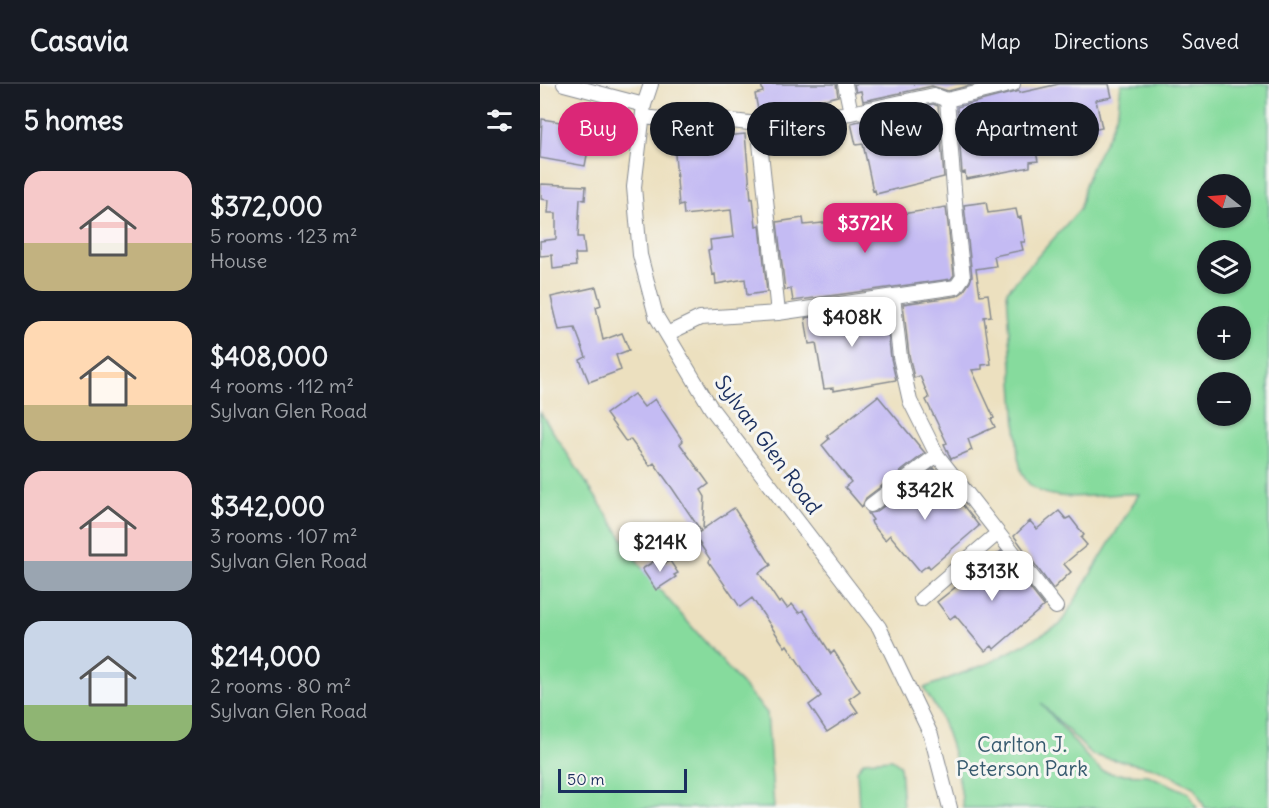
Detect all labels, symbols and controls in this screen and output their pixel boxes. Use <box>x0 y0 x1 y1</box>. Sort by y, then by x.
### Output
text: Casavia <box>30 23 129 59</box>
text: Map <box>980 28 1021 55</box>
text: Directions <box>1054 28 1148 55</box>
text: Saved <box>1181 28 1239 55</box>
chip: Buy <box>558 102 638 156</box>
chip: Rent <box>650 102 735 156</box>
chip: Filters <box>747 102 847 156</box>
chip: New <box>859 102 943 156</box>
chip: Apartment <box>955 102 1099 156</box>
text: 5 homes <box>24 104 123 137</box>
icon: filters <box>483 104 516 137</box>
north arrow <box>1197 174 1251 228</box>
map controls <box>1197 174 1251 426</box>
text: $372,000 <box>210 190 323 223</box>
icon: home <box>72 195 144 267</box>
pin: $372K <box>823 203 907 254</box>
text: $372K <box>837 210 893 235</box>
text: 5 rooms · 123 m² <box>210 223 357 248</box>
button: layers <box>1197 240 1251 294</box>
text: House <box>210 248 267 273</box>
pin: $408K <box>810 297 894 348</box>
text: $408K <box>822 304 882 329</box>
button: + <box>1197 306 1251 360</box>
text: $408,000 <box>210 340 328 373</box>
icon: home <box>72 345 144 417</box>
street label: Sylvan Glen Road <box>709 370 828 519</box>
button: − <box>1197 372 1251 426</box>
text: 4 rooms · 112 m² <box>210 373 354 398</box>
text: Sylvan Glen Road <box>210 398 367 423</box>
pin: $342K <box>883 470 967 521</box>
text: $342K <box>896 477 954 502</box>
text: $342,000 <box>210 490 325 523</box>
icon: home <box>72 495 144 567</box>
pin: $214K <box>618 522 702 573</box>
text: 3 rooms · 107 m² <box>210 523 358 548</box>
text: $214K <box>633 529 687 554</box>
text: Sylvan Glen Road <box>210 548 367 573</box>
pin: $313K <box>950 551 1034 602</box>
text: $313K <box>965 558 1019 583</box>
text: $214,000 <box>210 640 321 673</box>
icon: home <box>72 645 144 717</box>
text: 2 rooms · 80 m² <box>210 673 351 698</box>
text: Sylvan Glen Road <box>210 698 367 723</box>
park label: Carlton J. Peterson Park <box>956 731 1088 782</box>
scale bar <box>558 766 687 794</box>
text: 50 m <box>567 769 605 789</box>

